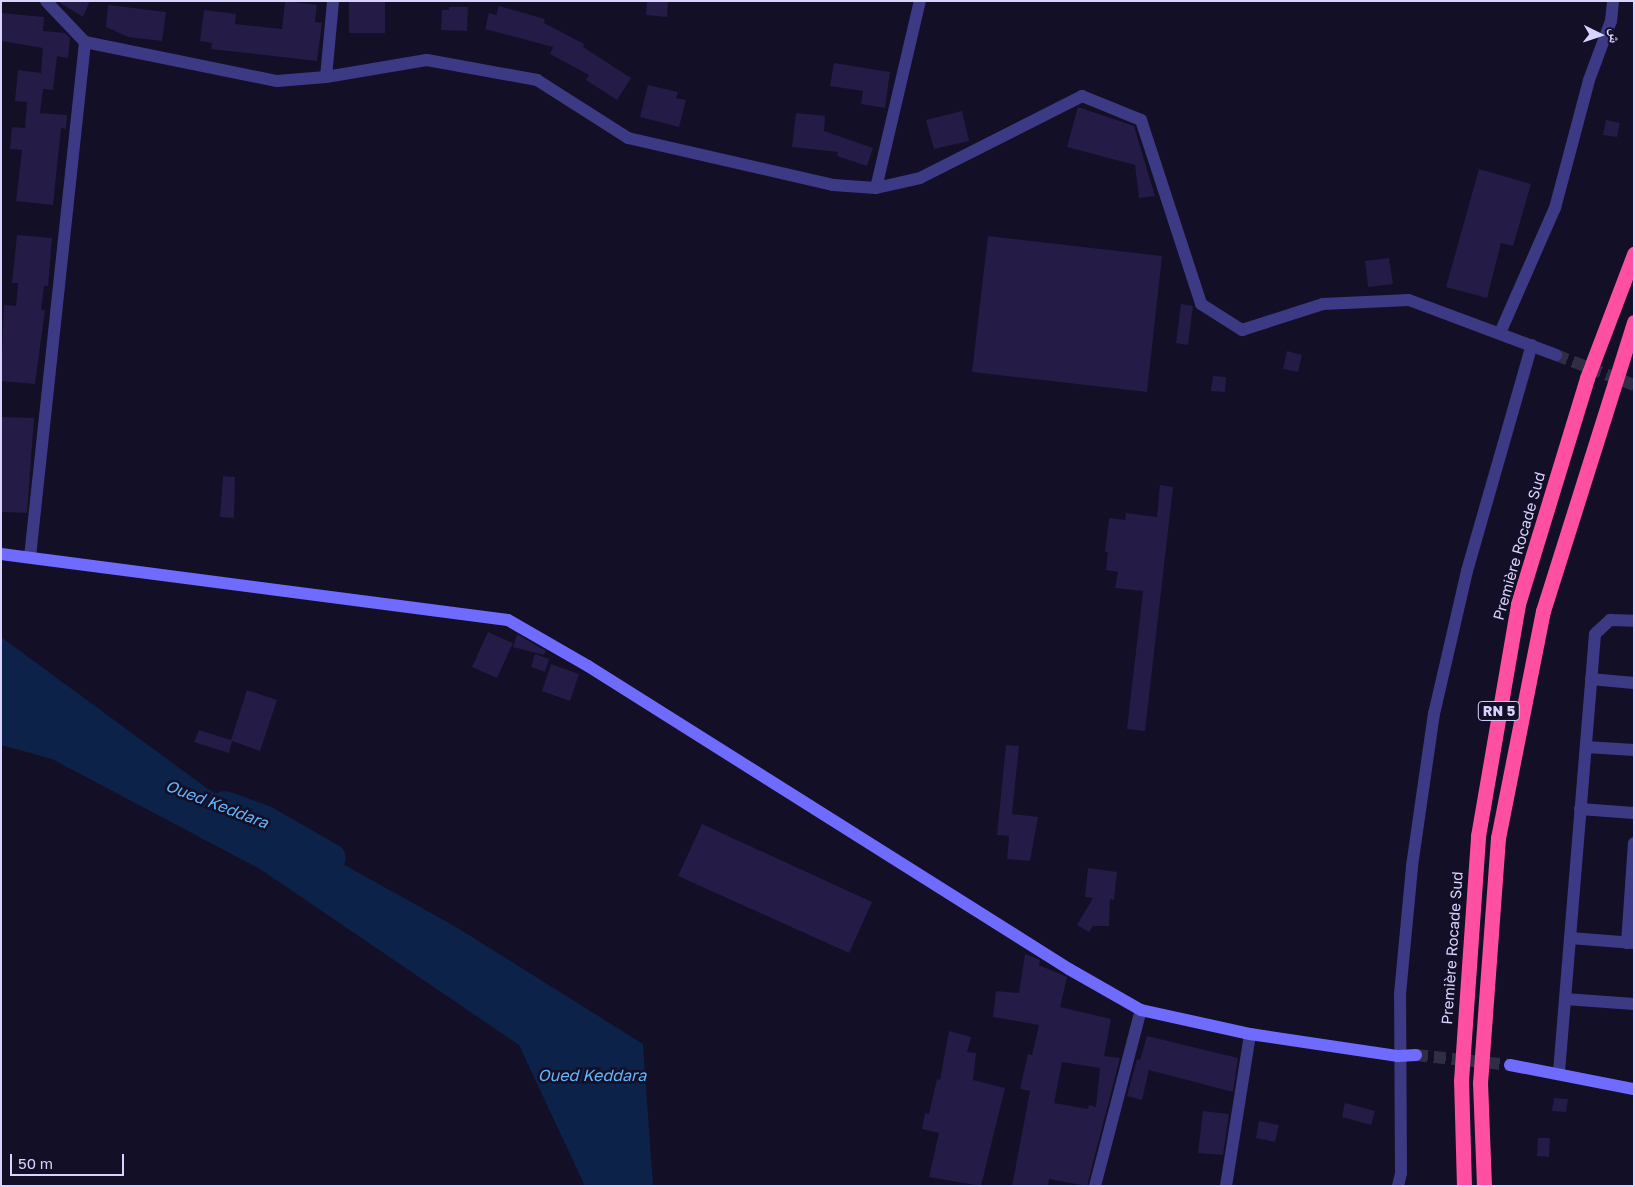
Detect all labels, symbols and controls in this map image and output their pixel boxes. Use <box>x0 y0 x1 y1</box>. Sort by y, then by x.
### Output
north arrow <box>1575 10 1625 60</box>
text: ش <box>1606 28 1624 44</box>
street label: Première Rocade Sud <box>1489 470 1549 622</box>
road number: RN 5 <box>1478 699 1520 722</box>
water label: Oued Keddara <box>163 776 271 832</box>
street label: Première Rocade Sud <box>1438 871 1466 1025</box>
water label: Oued Keddara <box>538 1065 646 1085</box>
scale bar <box>12 1144 126 1176</box>
text: 50 m <box>18 1154 53 1172</box>

